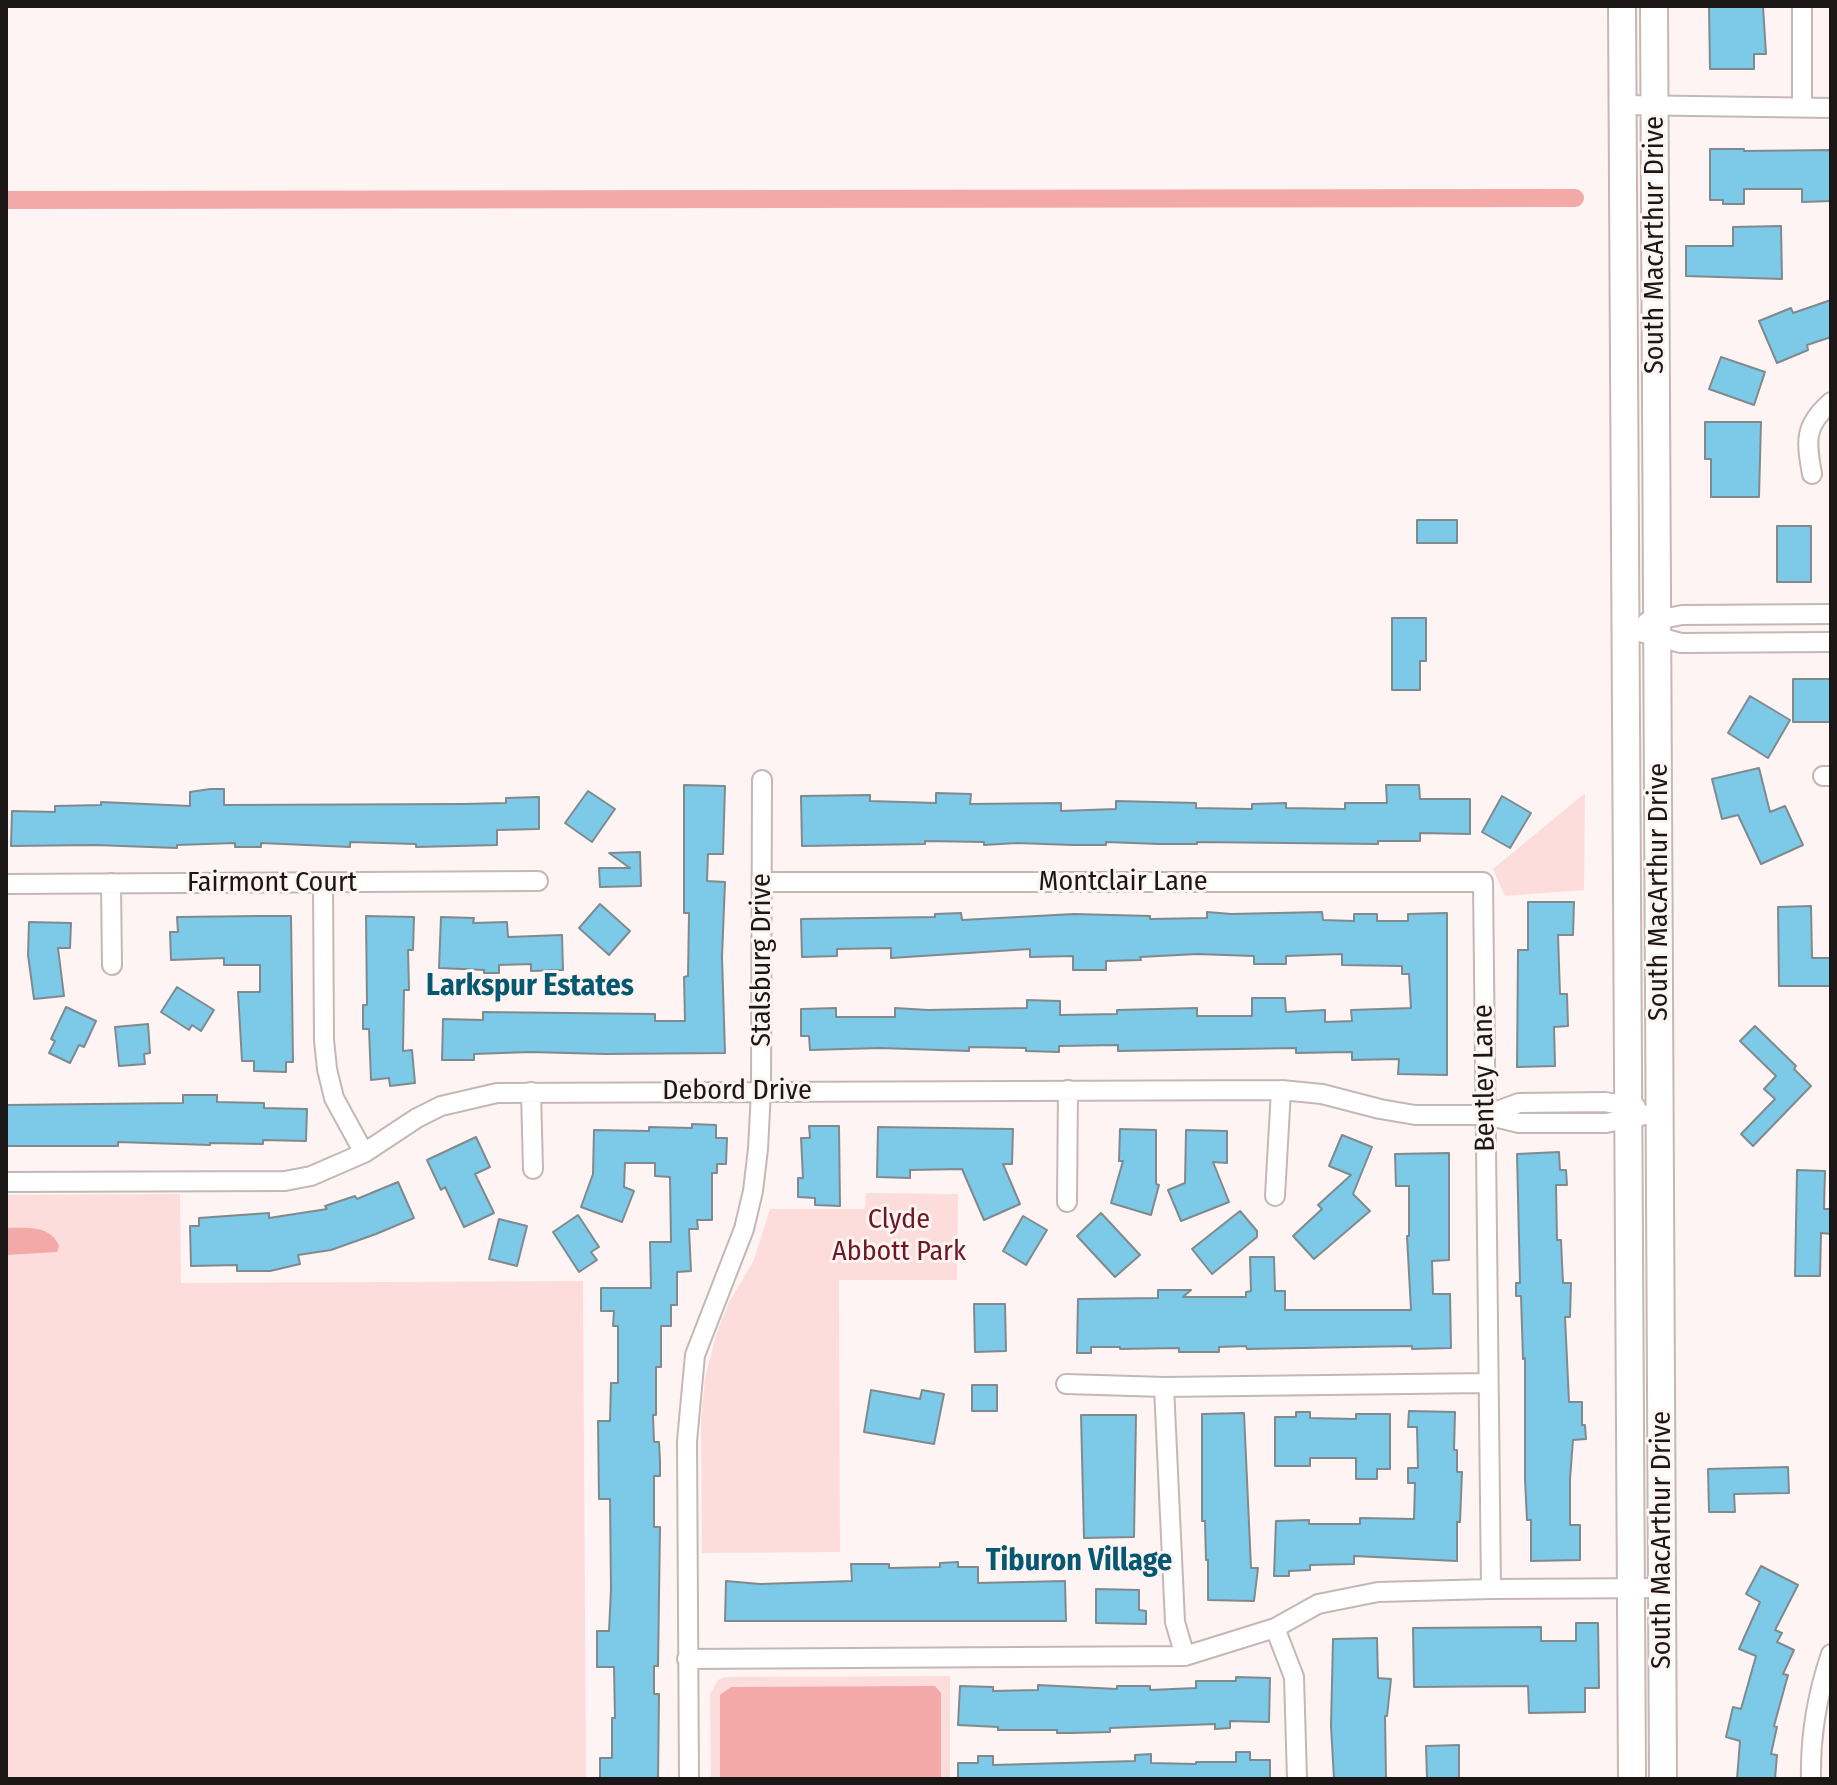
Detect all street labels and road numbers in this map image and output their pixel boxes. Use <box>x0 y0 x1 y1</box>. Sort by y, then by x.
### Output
street label: South MacArthur Drive <box>1638 116 1672 374</box>
street label: South MacArthur Drive <box>1642 763 1676 1021</box>
street label: Montclair Lane <box>1038 865 1208 899</box>
street label: Fairmont Court <box>187 866 357 900</box>
street label: Stalsburg Drive <box>745 873 779 1047</box>
street label: Bentley Lane <box>1467 1004 1503 1152</box>
street label: Debord Drive <box>662 1074 812 1108</box>
street label: South MacArthur Drive <box>1645 1411 1679 1669</box>

